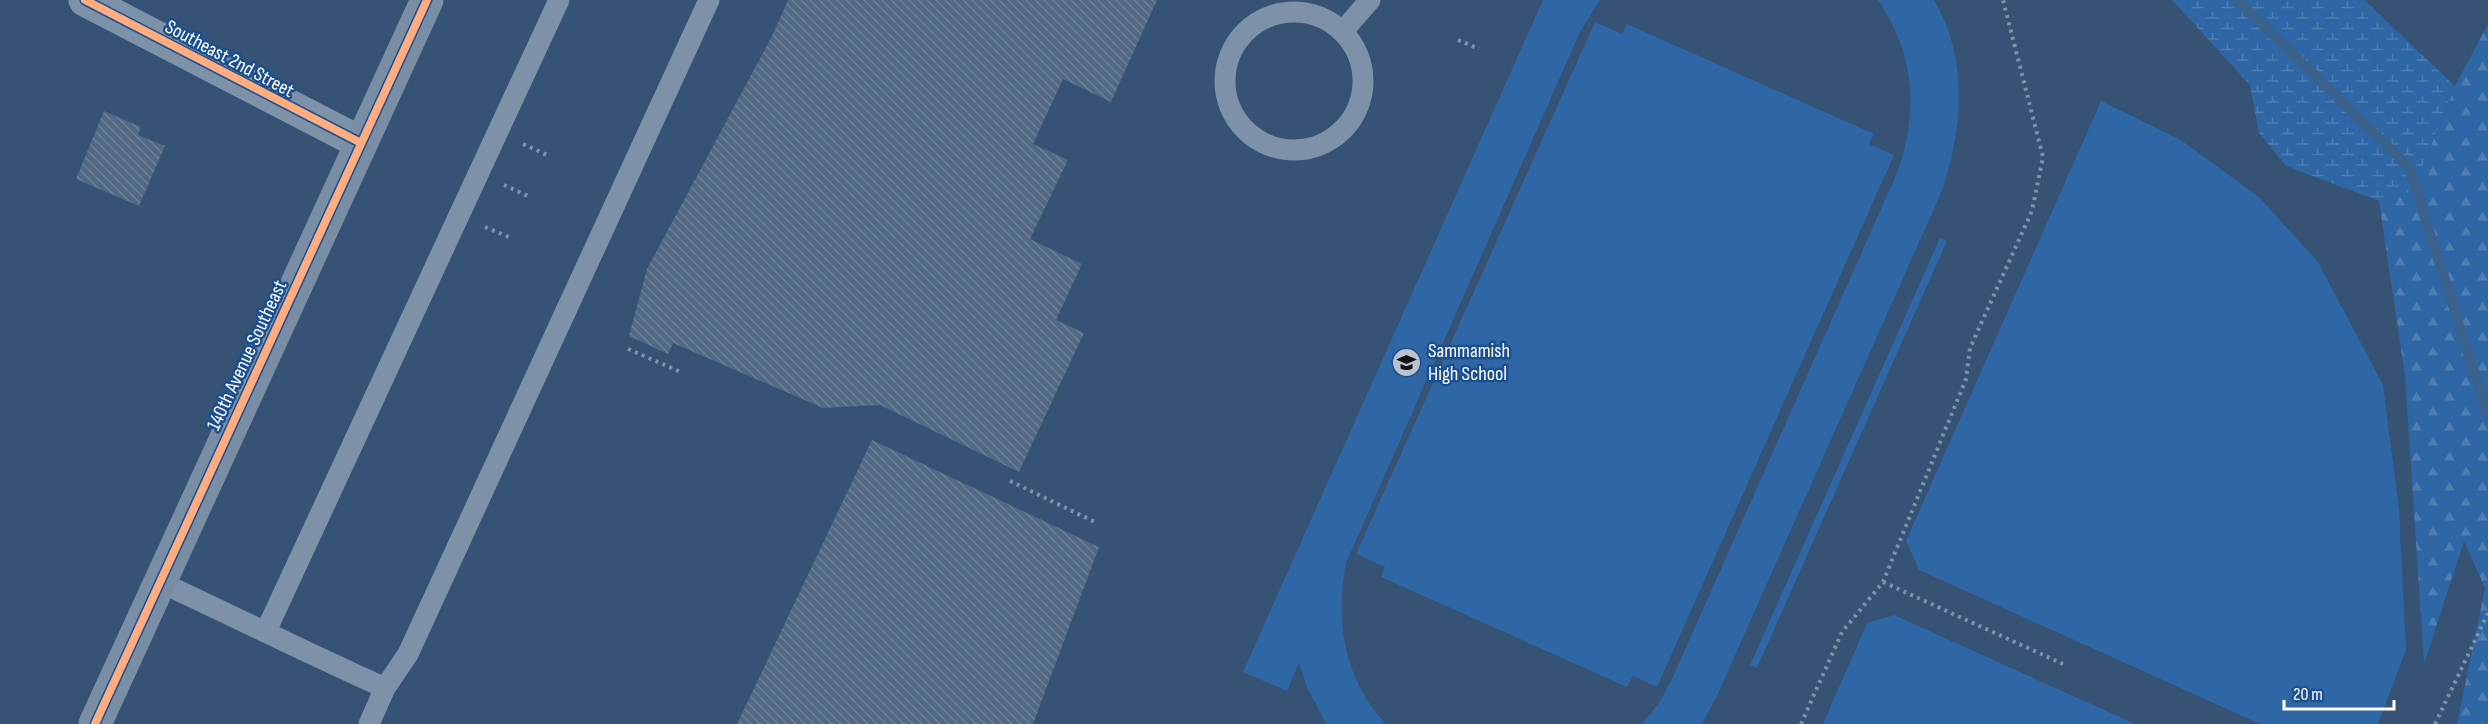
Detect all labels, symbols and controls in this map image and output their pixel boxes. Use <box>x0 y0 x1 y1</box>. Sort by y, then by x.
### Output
street label: Southeast 2nd Street <box>161 15 298 103</box>
street label: 140th Avenue Southeast <box>202 276 292 434</box>
place label: Sammamish High School <box>1428 339 1510 386</box>
school or university icon: Sammamish High School <box>1391 346 1423 378</box>
scale bar <box>2284 673 2394 711</box>
text: 20 m <box>2293 684 2323 705</box>

